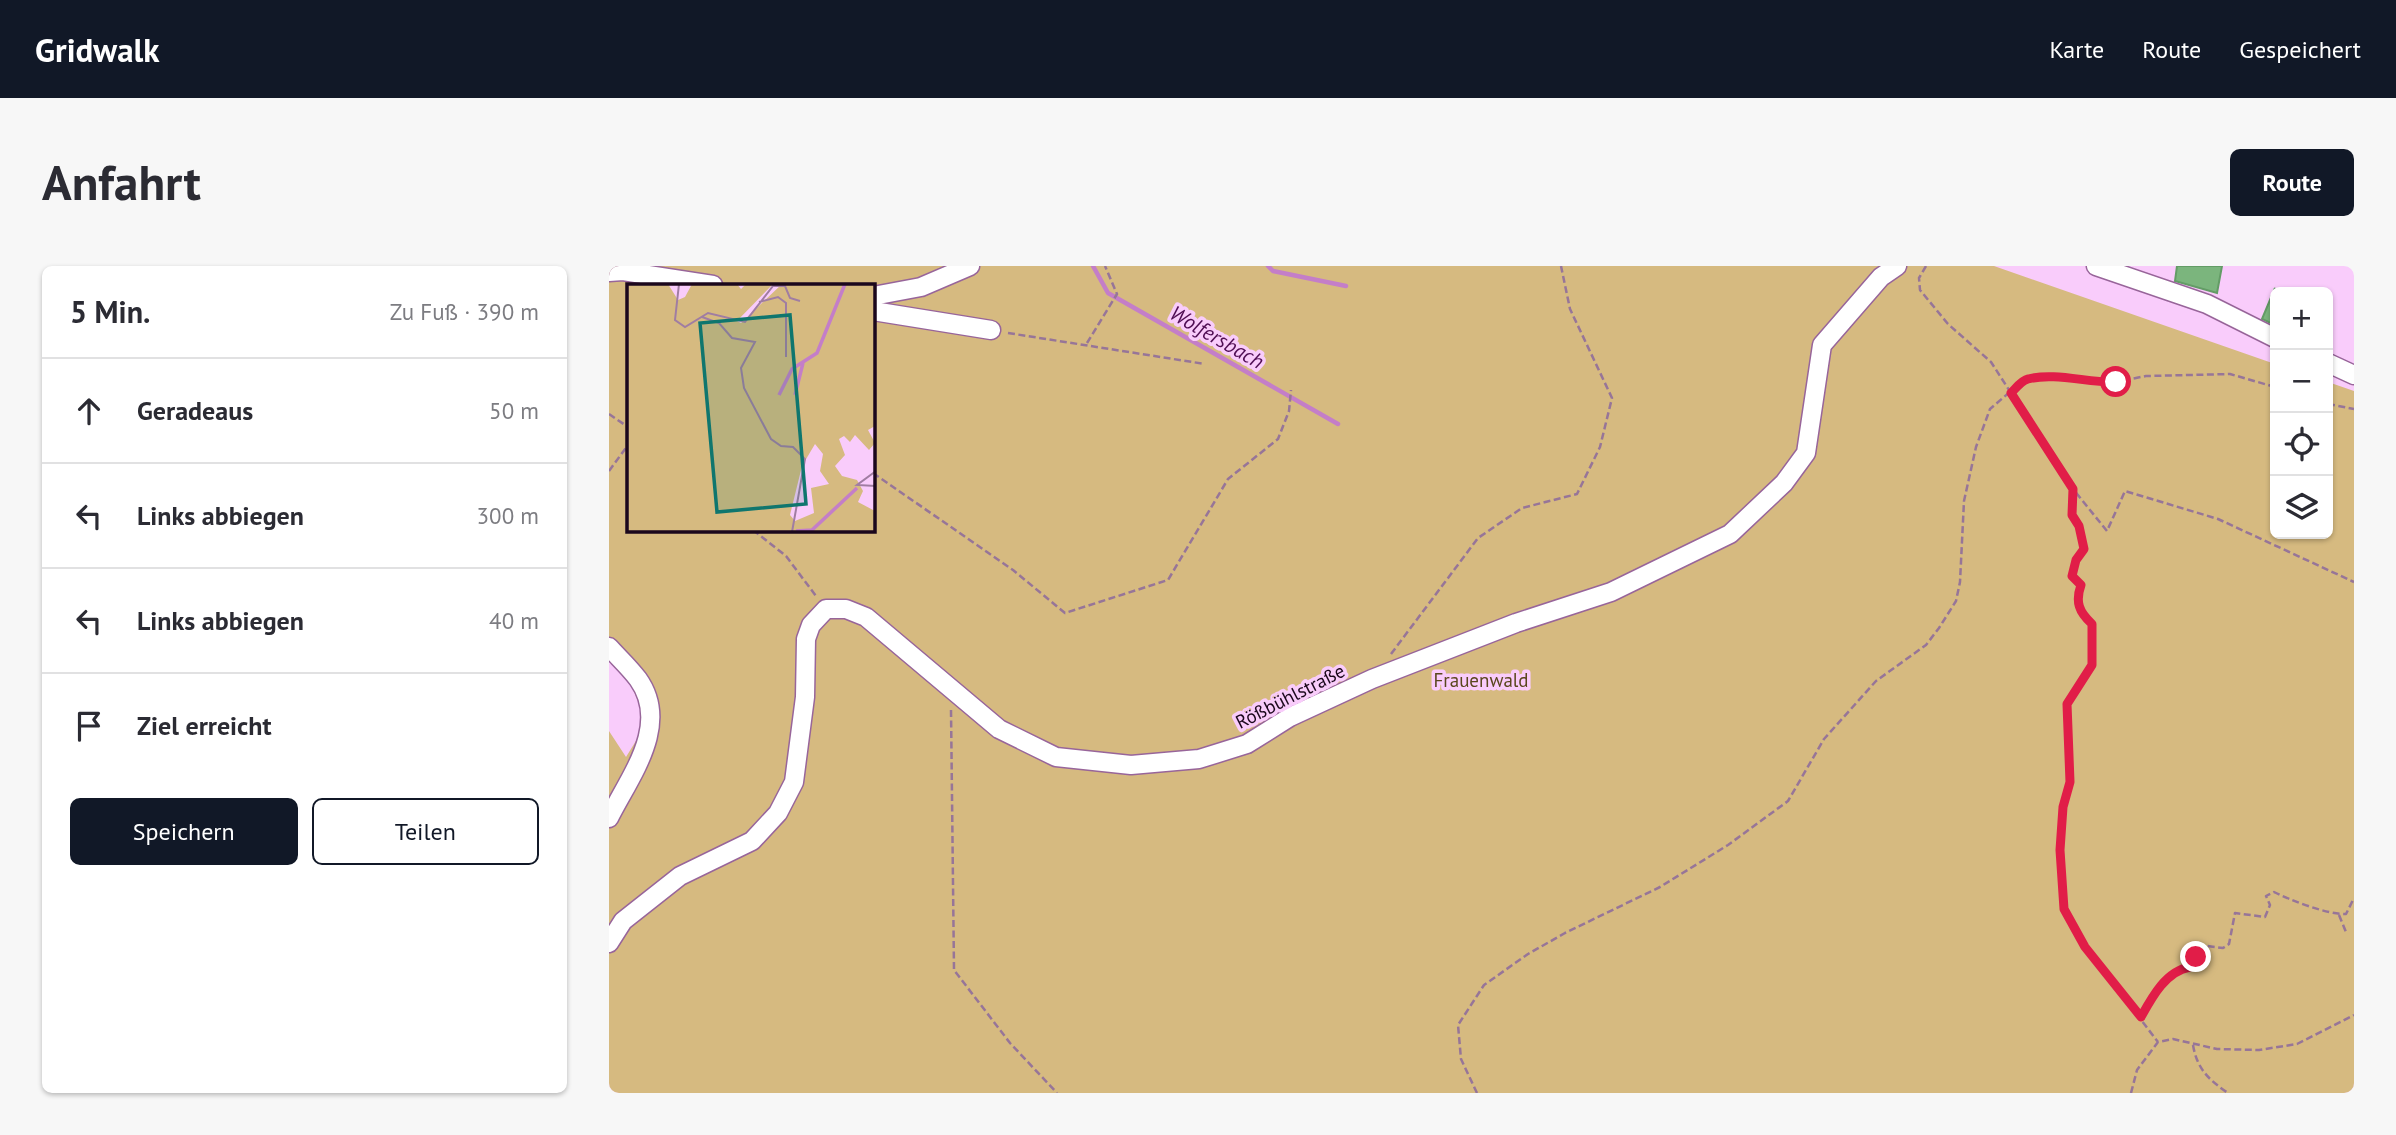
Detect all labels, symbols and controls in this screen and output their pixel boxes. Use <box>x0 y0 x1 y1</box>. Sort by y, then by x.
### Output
text: Gridwalk <box>35 28 159 71</box>
text: Karte <box>2049 34 2104 65</box>
text: Route <box>2142 34 2201 65</box>
text: Gespeichert <box>2239 34 2361 65</box>
button: Route <box>2230 149 2354 216</box>
text: Anfahrt <box>42 150 201 214</box>
inset map <box>627 284 875 532</box>
map controls <box>2270 287 2333 539</box>
button: + <box>2270 287 2333 350</box>
text: 5 Min. <box>70 292 150 331</box>
text: Zu Fuß · 390 m <box>390 297 539 326</box>
water label: Wolfersbach <box>1165 299 1269 375</box>
button: − <box>2270 350 2333 413</box>
route start <box>2100 366 2131 397</box>
icon: ahead <box>70 392 108 430</box>
text: Geradeaus <box>137 394 253 427</box>
text: 50 m <box>489 396 539 425</box>
button: locate <box>2270 413 2333 476</box>
button: layers <box>2270 476 2333 539</box>
icon: left <box>70 497 108 535</box>
text: Links abbiegen <box>137 499 304 532</box>
text: 300 m <box>477 501 539 530</box>
icon: left <box>70 602 108 640</box>
text: Links abbiegen <box>137 604 304 637</box>
text: 40 m <box>489 606 539 635</box>
street label: Rößbühlstraße <box>1231 658 1349 734</box>
park label: Frauenwald <box>1433 668 1529 692</box>
icon: arrive <box>70 707 108 745</box>
text: Ziel erreicht <box>137 709 272 742</box>
button: Speichern <box>70 798 298 865</box>
button: Teilen <box>312 798 539 865</box>
route end <box>2180 941 2211 972</box>

